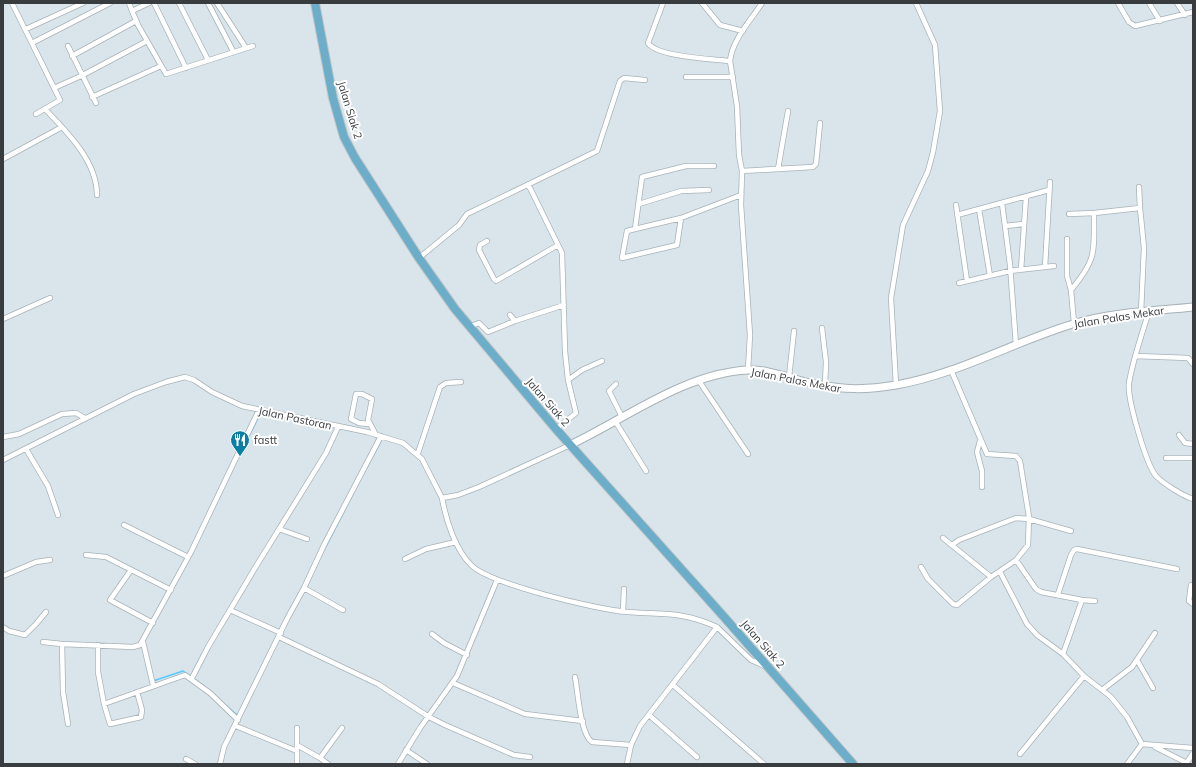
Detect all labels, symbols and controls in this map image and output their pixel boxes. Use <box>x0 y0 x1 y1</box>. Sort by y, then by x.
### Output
street label: Jalan Siak 2 <box>335 79 366 141</box>
street label: Jalan Palas Mekar <box>1073 303 1165 331</box>
street label: Jalan Palas Mekar <box>750 364 842 396</box>
street label: Jalan Siak 2 <box>523 375 573 430</box>
street label: Jalan Pastoran <box>257 403 333 433</box>
restaurant icon: fastt <box>229 429 251 457</box>
place label: fastt <box>254 433 277 447</box>
street label: Jalan Siak 2 <box>738 617 788 672</box>

